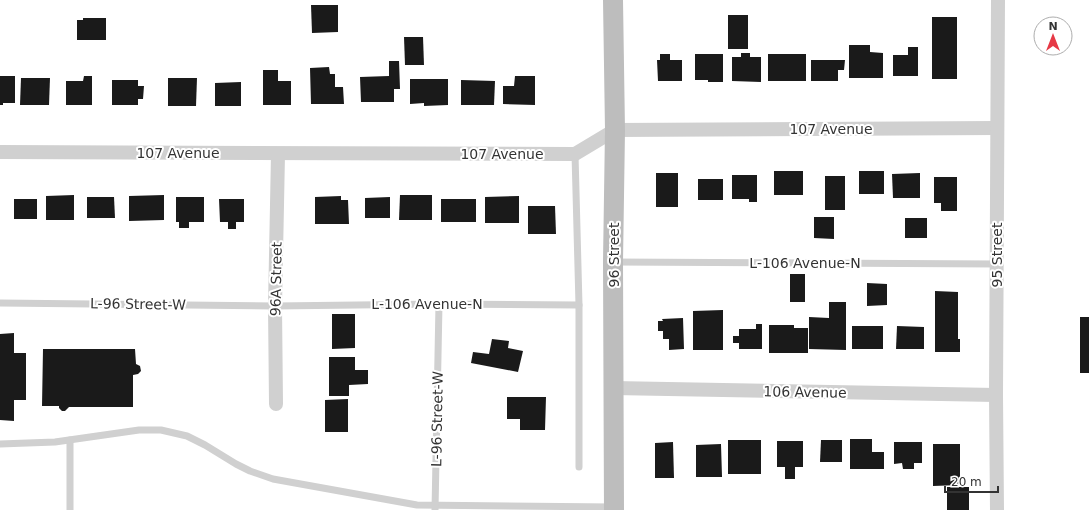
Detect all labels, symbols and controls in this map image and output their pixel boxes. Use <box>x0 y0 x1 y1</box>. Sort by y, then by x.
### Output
north arrow <box>1033 16 1073 56</box>
text: N <box>1048 20 1058 33</box>
street label: 107 Avenue <box>789 121 873 137</box>
street label: 107 Avenue <box>136 145 220 161</box>
street label: 107 Avenue <box>460 146 544 162</box>
street label: 96 Street <box>606 222 622 287</box>
street label: 95 Street <box>989 222 1005 287</box>
street label: 96A Street <box>267 241 285 316</box>
street label: L-106 Avenue-N <box>749 255 861 271</box>
street label: L-96 Street-W <box>90 295 186 313</box>
street label: L-106 Avenue-N <box>371 296 483 312</box>
street label: L-96 Street-W <box>428 371 446 467</box>
street label: 106 Avenue <box>763 383 847 401</box>
scale bar <box>945 468 998 494</box>
text: 20 m <box>951 475 982 489</box>

